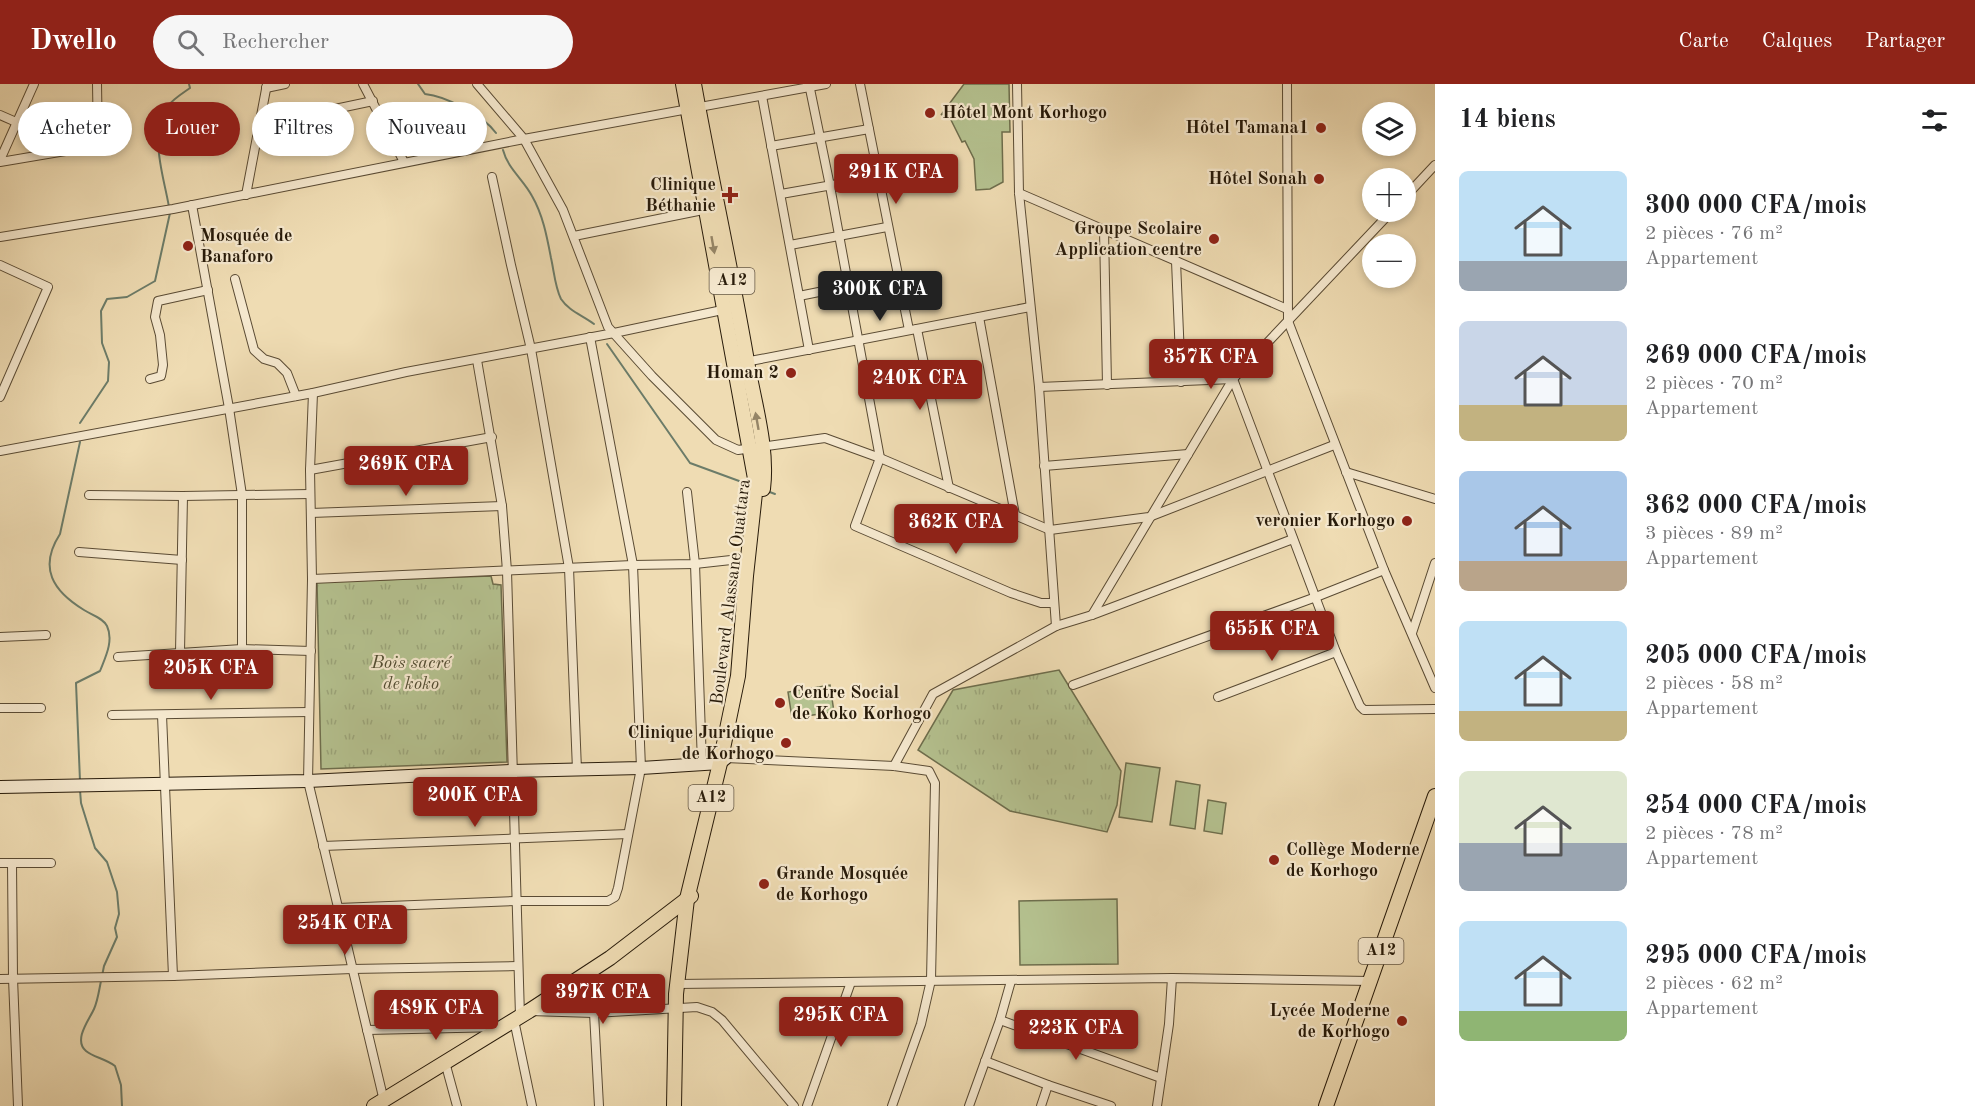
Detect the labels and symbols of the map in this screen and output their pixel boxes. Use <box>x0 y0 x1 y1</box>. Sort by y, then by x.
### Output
place label: Hôtel Mont Korhogo <box>942 104 1107 122</box>
marker: Hôtel Mont Korhogo <box>923 106 937 120</box>
place label: Hôtel Tamana1 <box>1185 119 1309 137</box>
marker: Hôtel Tamana1 <box>1314 121 1328 135</box>
pin: 291K CFA <box>834 154 958 205</box>
place label: Hôtel Sonah <box>1208 170 1307 188</box>
marker: Hôtel Sonah <box>1312 172 1326 186</box>
place label: Clinique Béthanie <box>645 176 716 215</box>
marker: Clinique Béthanie <box>721 186 739 204</box>
place label: Groupe Scolaire Application centre <box>1055 220 1202 259</box>
place label: Mosquée de Banaforo <box>200 227 292 266</box>
marker: Groupe Scolaire Application centre <box>1207 232 1221 246</box>
one-way arrow <box>709 235 718 254</box>
marker: Mosquée de Banaforo <box>181 239 195 253</box>
road number: A12 <box>710 268 754 294</box>
pin: 300K CFA <box>818 271 942 322</box>
pin: 357K CFA <box>1149 339 1273 390</box>
pin: 240K CFA <box>858 360 982 411</box>
place label: Homan 2 <box>706 364 779 382</box>
marker: Homan 2 <box>784 366 798 380</box>
one-way arrow <box>753 411 762 430</box>
pin: 269K CFA <box>344 446 468 497</box>
street label: Boulevard Alassane Ouattara <box>708 478 754 706</box>
pin: 362K CFA <box>894 504 1018 555</box>
place label: veronier Korhogo <box>1255 512 1395 530</box>
marker: veronier Korhogo <box>1400 514 1414 528</box>
pin: 655K CFA <box>1210 611 1334 662</box>
pin: 205K CFA <box>149 650 273 701</box>
park label: Bois sacré de koko <box>370 654 452 693</box>
place label: Centre Social de Koko Korhogo <box>792 684 931 723</box>
marker: Centre Social de Koko Korhogo <box>773 696 787 710</box>
place label: Clinique Juridique de Korhogo <box>627 724 774 763</box>
marker: Clinique Juridique de Korhogo <box>779 736 793 750</box>
pin: 200K CFA <box>413 777 537 828</box>
road number: A12 <box>688 785 734 811</box>
place label: Collège Moderne de Korhogo <box>1286 841 1420 880</box>
marker: Collège Moderne de Korhogo <box>1267 853 1281 867</box>
place label: Grande Mosquée de Korhogo <box>776 865 908 904</box>
marker: Grande Mosquée de Korhogo <box>757 877 771 891</box>
pin: 254K CFA <box>283 905 407 956</box>
road number: A12 <box>1358 938 1404 964</box>
pin: 397K CFA <box>541 974 665 1025</box>
pin: 489K CFA <box>374 990 498 1041</box>
pin: 295K CFA <box>779 997 903 1048</box>
place label: Lycée Moderne de Korhogo <box>1269 1002 1390 1041</box>
pin: 223K CFA <box>1014 1010 1138 1061</box>
marker: Lycée Moderne de Korhogo <box>1395 1014 1409 1028</box>

